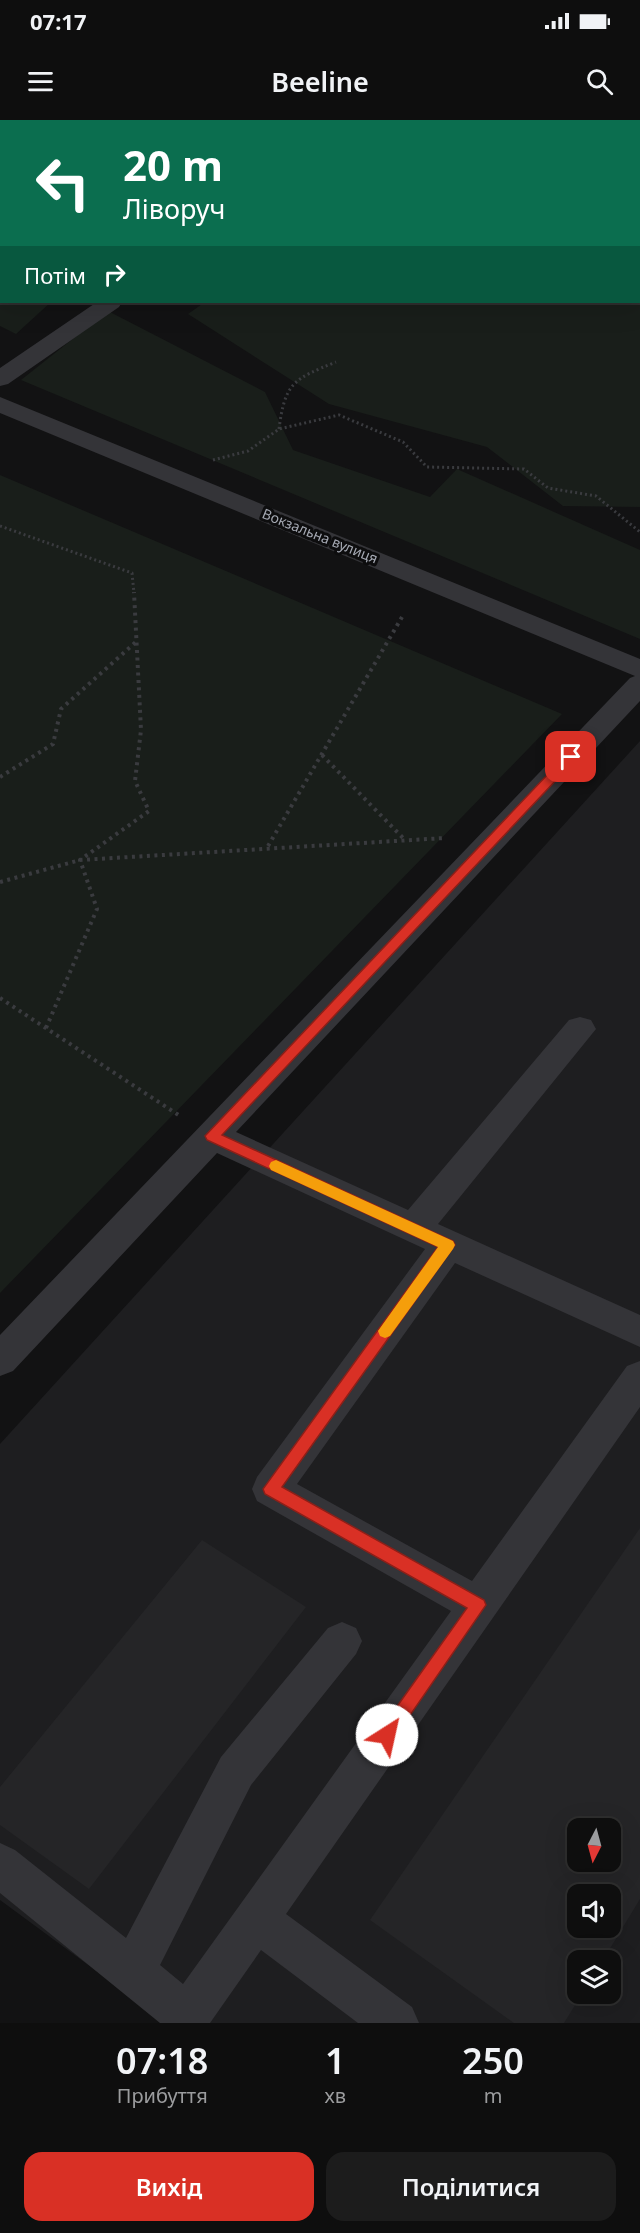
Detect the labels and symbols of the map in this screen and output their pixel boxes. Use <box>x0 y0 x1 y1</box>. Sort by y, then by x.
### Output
street label: Вокзальна вулиця <box>260 504 381 567</box>
pin <box>545 731 596 782</box>
position arrow <box>355 1703 419 1767</box>
north arrow <box>567 1818 621 1872</box>

